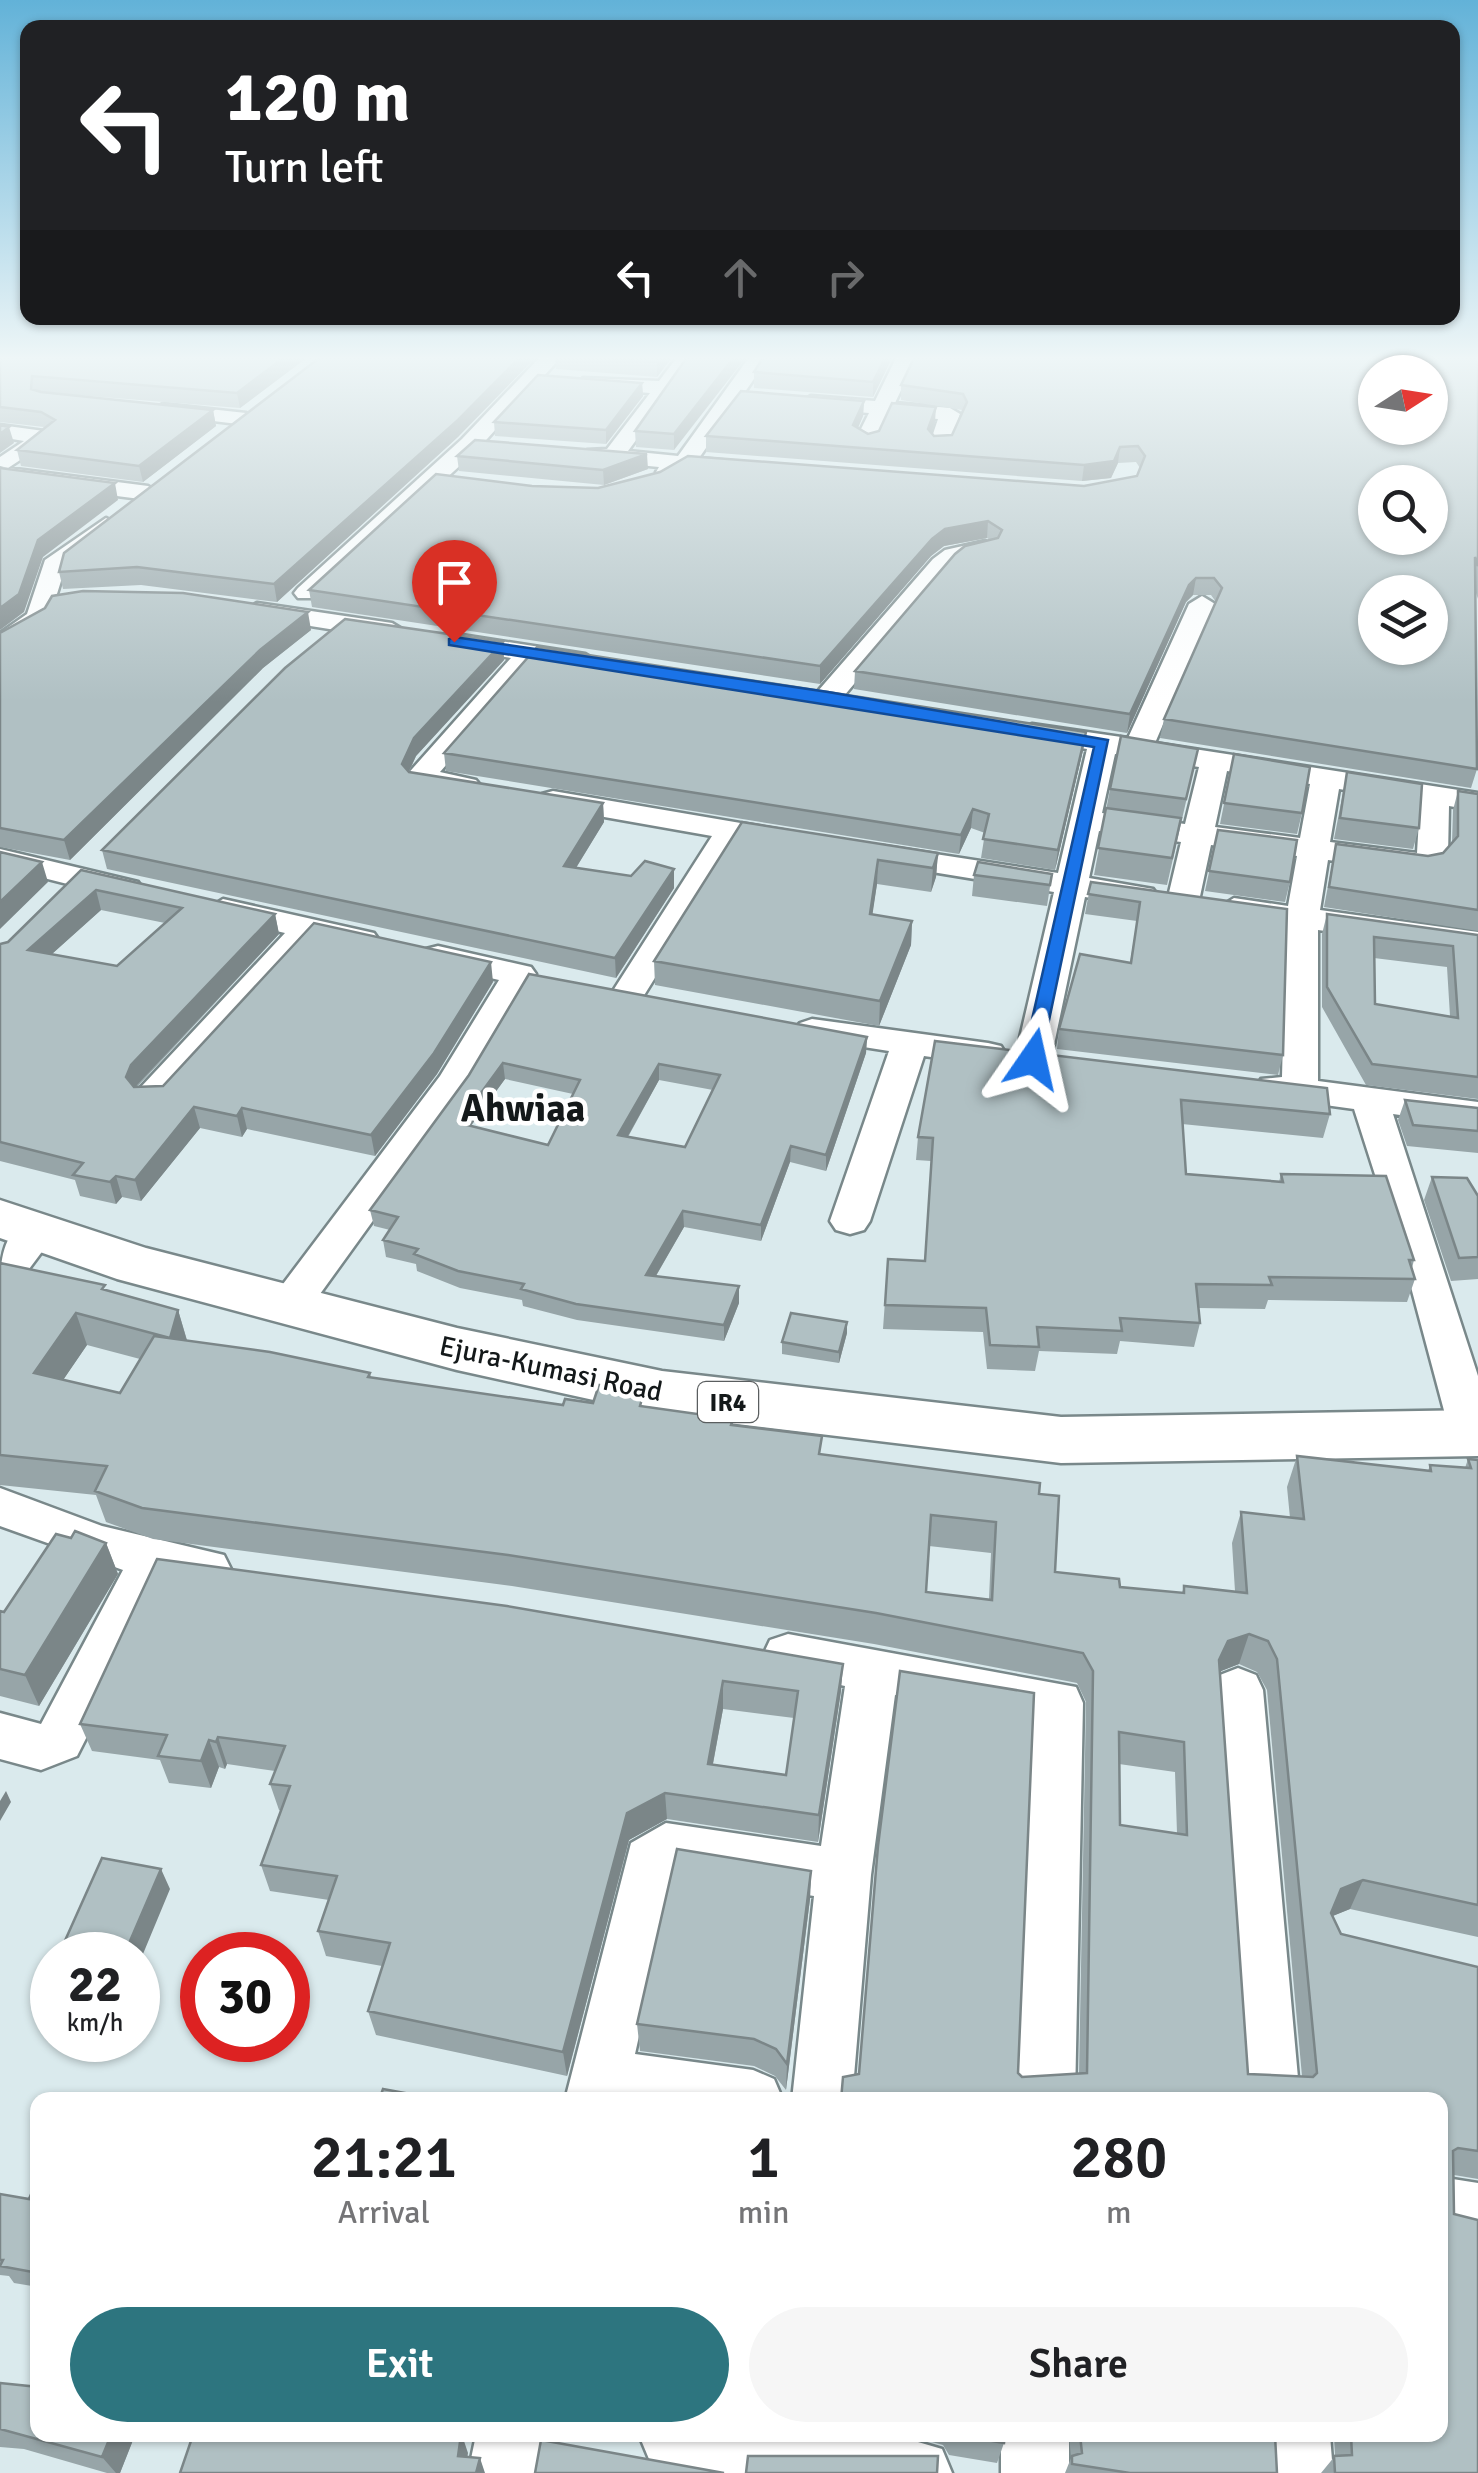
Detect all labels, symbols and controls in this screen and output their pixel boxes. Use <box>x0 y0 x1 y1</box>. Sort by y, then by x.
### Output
text: 120 m <box>225 54 410 140</box>
icon: left <box>60 60 190 190</box>
text: Turn left <box>225 140 384 195</box>
icon: left <box>608 250 663 305</box>
icon: ahead <box>713 250 768 305</box>
icon: right <box>818 250 873 305</box>
north arrow <box>1358 355 1448 445</box>
map controls <box>1358 355 1448 665</box>
button: search <box>1358 465 1448 555</box>
pin <box>412 540 497 643</box>
icon: arrive <box>427 555 482 610</box>
button: layers <box>1358 575 1448 665</box>
position arrow <box>981 1007 1085 1111</box>
district label: Ahwiaa <box>461 1085 585 1132</box>
street label: Ejura-Kumasi Road <box>436 1329 665 1409</box>
road number: IR4 <box>698 1382 758 1422</box>
speed limit sign: 30 <box>180 1932 310 2062</box>
text: 22 <box>68 1954 122 2016</box>
text: km/h <box>67 2007 123 2038</box>
text: 21:21 <box>311 2121 457 2195</box>
text: 1 <box>747 2121 780 2195</box>
text: 280 <box>1070 2121 1167 2195</box>
text: Arrival <box>338 2193 430 2232</box>
text: min <box>738 2193 789 2232</box>
text: m <box>1106 2193 1132 2232</box>
button: Exit <box>70 2307 729 2422</box>
button: Share <box>749 2307 1408 2422</box>

